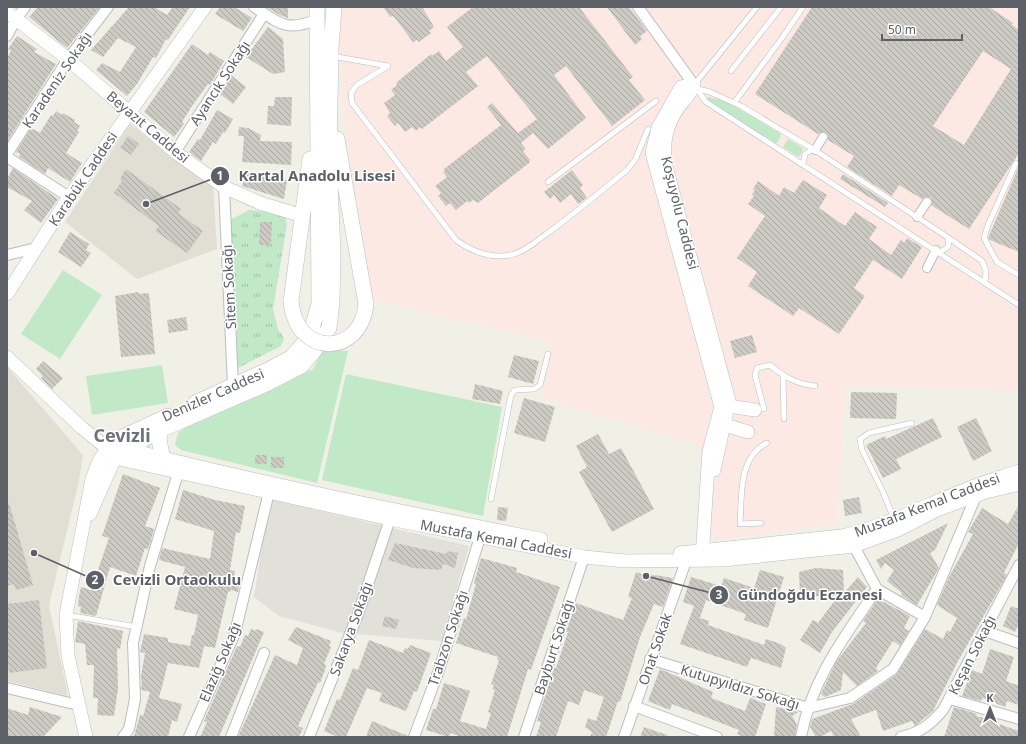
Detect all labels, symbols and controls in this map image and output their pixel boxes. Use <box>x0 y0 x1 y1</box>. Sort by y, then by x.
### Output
scale bar <box>882 16 962 42</box>
text: 50 m <box>888 21 916 38</box>
street label: Karadeniz Sokağı <box>17 28 96 132</box>
street label: Ayancık Sokağı <box>185 37 254 129</box>
street label: Beyazıt Caddesi <box>103 86 194 167</box>
street label: Karabük Caddesi <box>44 128 121 230</box>
street label: Koşuyolu Caddesi <box>657 154 704 272</box>
callout: Kartal Anadolu Lisesi <box>210 162 403 189</box>
text: Kartal Anadolu Lisesi <box>239 165 395 185</box>
text: 1 <box>217 167 223 184</box>
street label: Sitem Sokağı <box>217 244 240 330</box>
street label: Denizler Caddesi <box>159 363 267 426</box>
district label: Cevizli <box>93 423 151 447</box>
street label: Mustafa Kemal Caddesi <box>851 468 1002 541</box>
street label: Mustafa Kemal Caddesi <box>419 514 574 563</box>
callout: Cevizli Ortaokulu <box>85 566 249 593</box>
text: Cevizli Ortaokulu <box>113 569 241 589</box>
text: 2 <box>92 571 99 588</box>
street label: Sakarya Sokağı <box>325 579 376 679</box>
callout: Gündoğdu Eczanesi <box>709 582 890 609</box>
text: Gündoğdu Eczanesi <box>737 584 883 604</box>
text: 3 <box>716 586 723 603</box>
street label: Trabzon Sokağı <box>423 587 472 688</box>
street label: Bayburt Sokağı <box>529 597 578 697</box>
street label: Onat Sokak <box>633 610 676 687</box>
street label: Keşan Sokağı <box>945 612 999 698</box>
street label: Elaziğ Sokağı <box>194 619 245 705</box>
street label: Kutupyıldızı Sokağı <box>678 659 802 714</box>
north arrow <box>970 688 1010 728</box>

